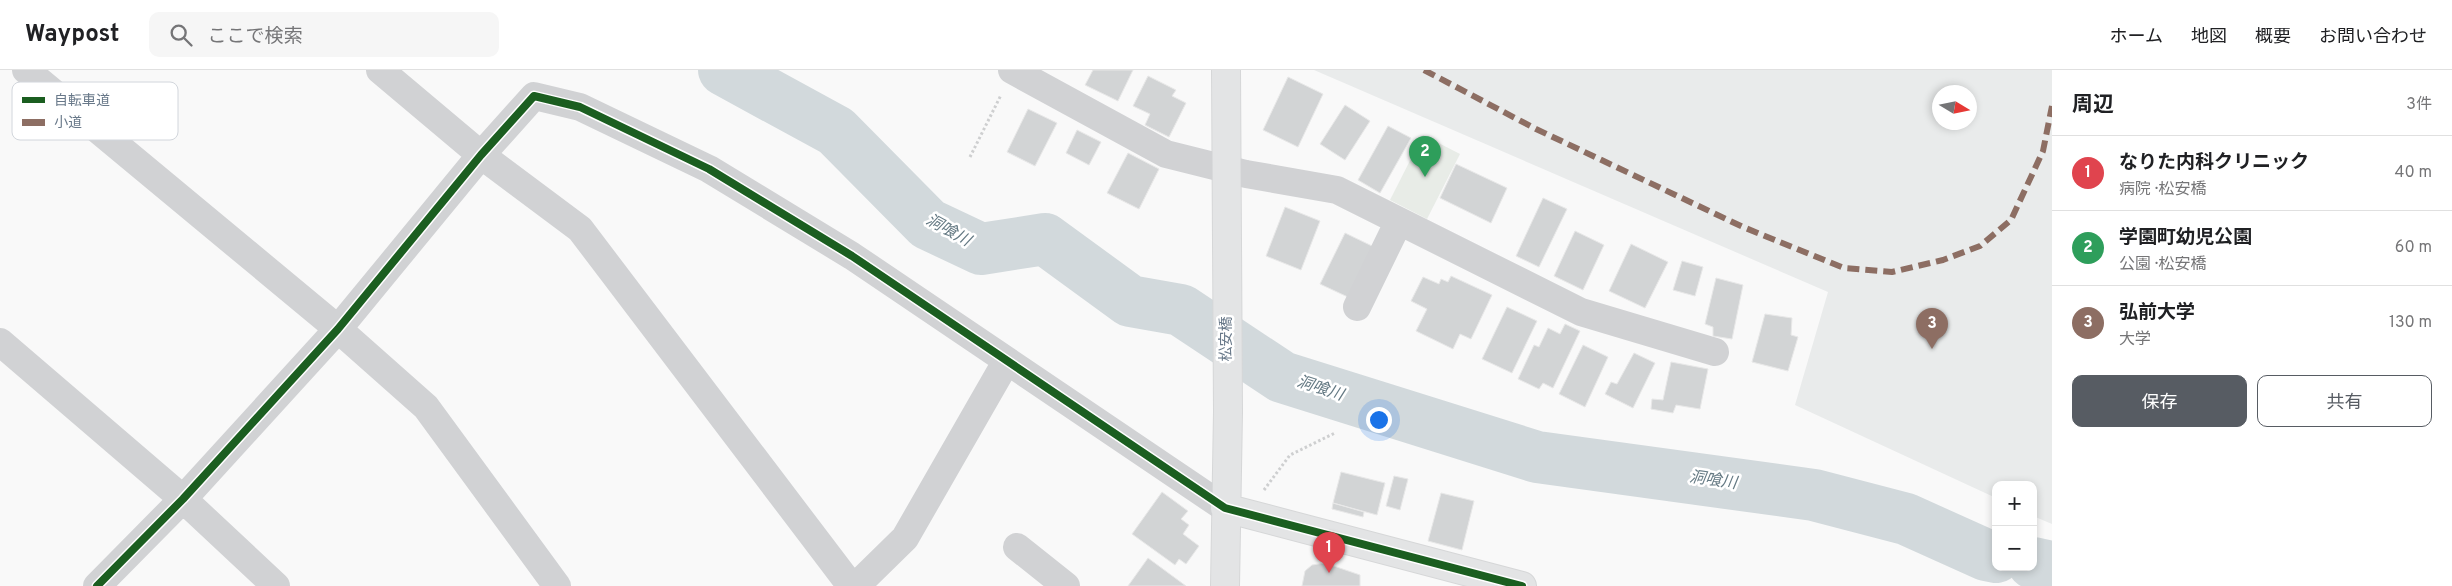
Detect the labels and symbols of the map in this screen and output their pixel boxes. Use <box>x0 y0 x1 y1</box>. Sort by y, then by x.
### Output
legend <box>12 82 178 140</box>
north arrow <box>1932 85 1977 130</box>
text: 自転車道 <box>54 93 110 110</box>
text: 小道 <box>54 115 82 132</box>
pin: 2 <box>1409 136 1441 177</box>
water label: 洞喰川 <box>922 211 976 252</box>
pin: 3 <box>1916 308 1948 349</box>
street label: 松安橋 <box>1218 316 1237 362</box>
water label: 洞喰川 <box>1294 372 1348 407</box>
your location <box>1366 407 1392 433</box>
water label: 洞喰川 <box>1688 468 1740 495</box>
pin: 1 <box>1313 532 1345 573</box>

